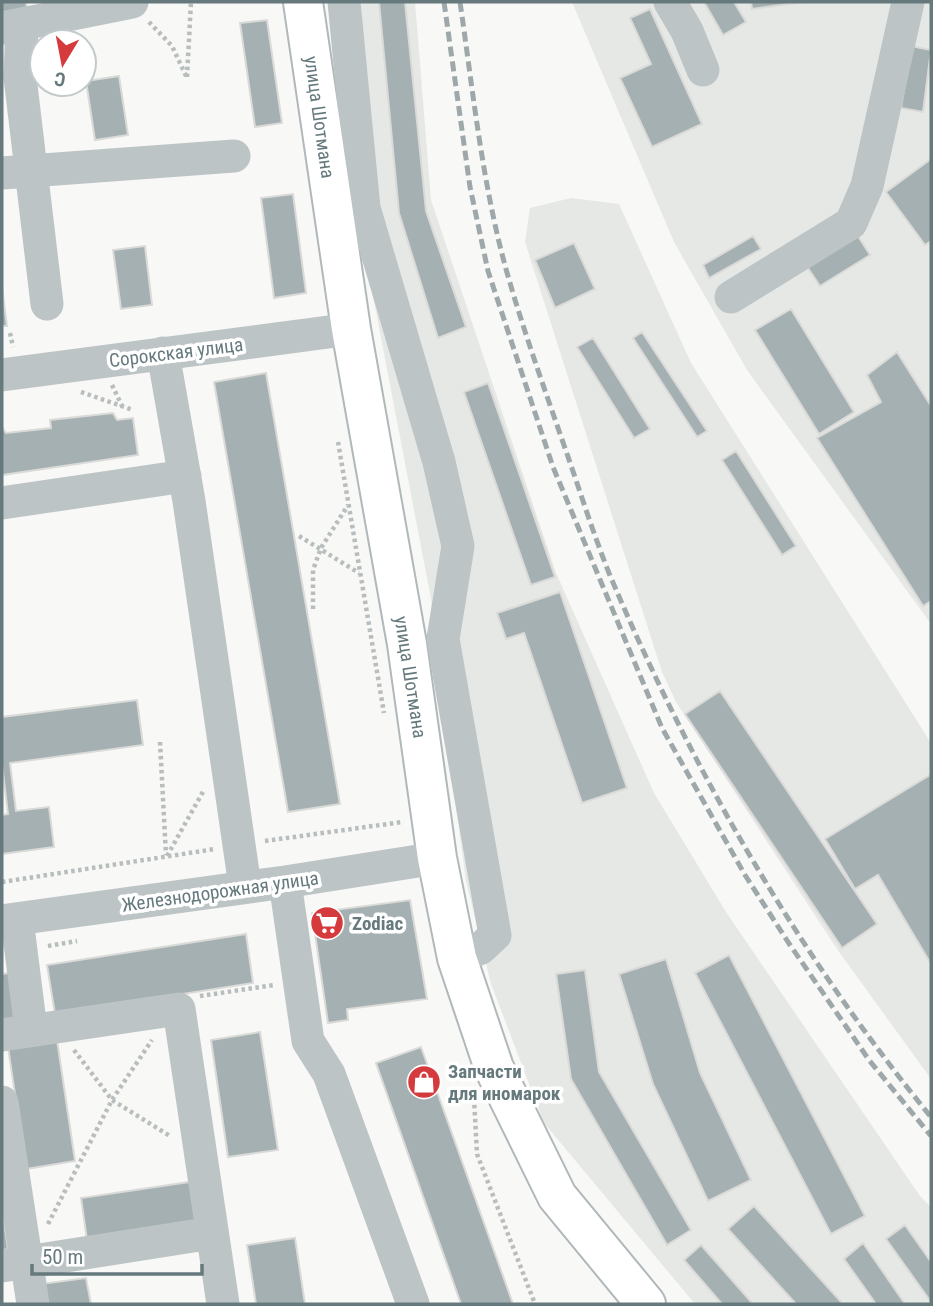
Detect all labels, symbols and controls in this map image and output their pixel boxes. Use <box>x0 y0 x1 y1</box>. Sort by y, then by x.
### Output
north arrow <box>28 28 98 98</box>
street label: улица Шотмана <box>300 54 339 180</box>
text: С <box>53 67 67 92</box>
street label: Сорокская улица <box>108 333 244 372</box>
street label: улица Шотмана <box>389 614 432 740</box>
street label: Железнодорожная улица <box>120 866 320 917</box>
supermarket icon: Zodiac <box>308 904 346 942</box>
place label: Zodiac <box>352 912 403 935</box>
place label: Запчасти для иномарок <box>448 1060 561 1105</box>
shop icon: Запчасти для иномарок <box>405 1063 443 1101</box>
scale bar <box>32 1232 201 1276</box>
text: 50 m <box>42 1245 83 1269</box>

